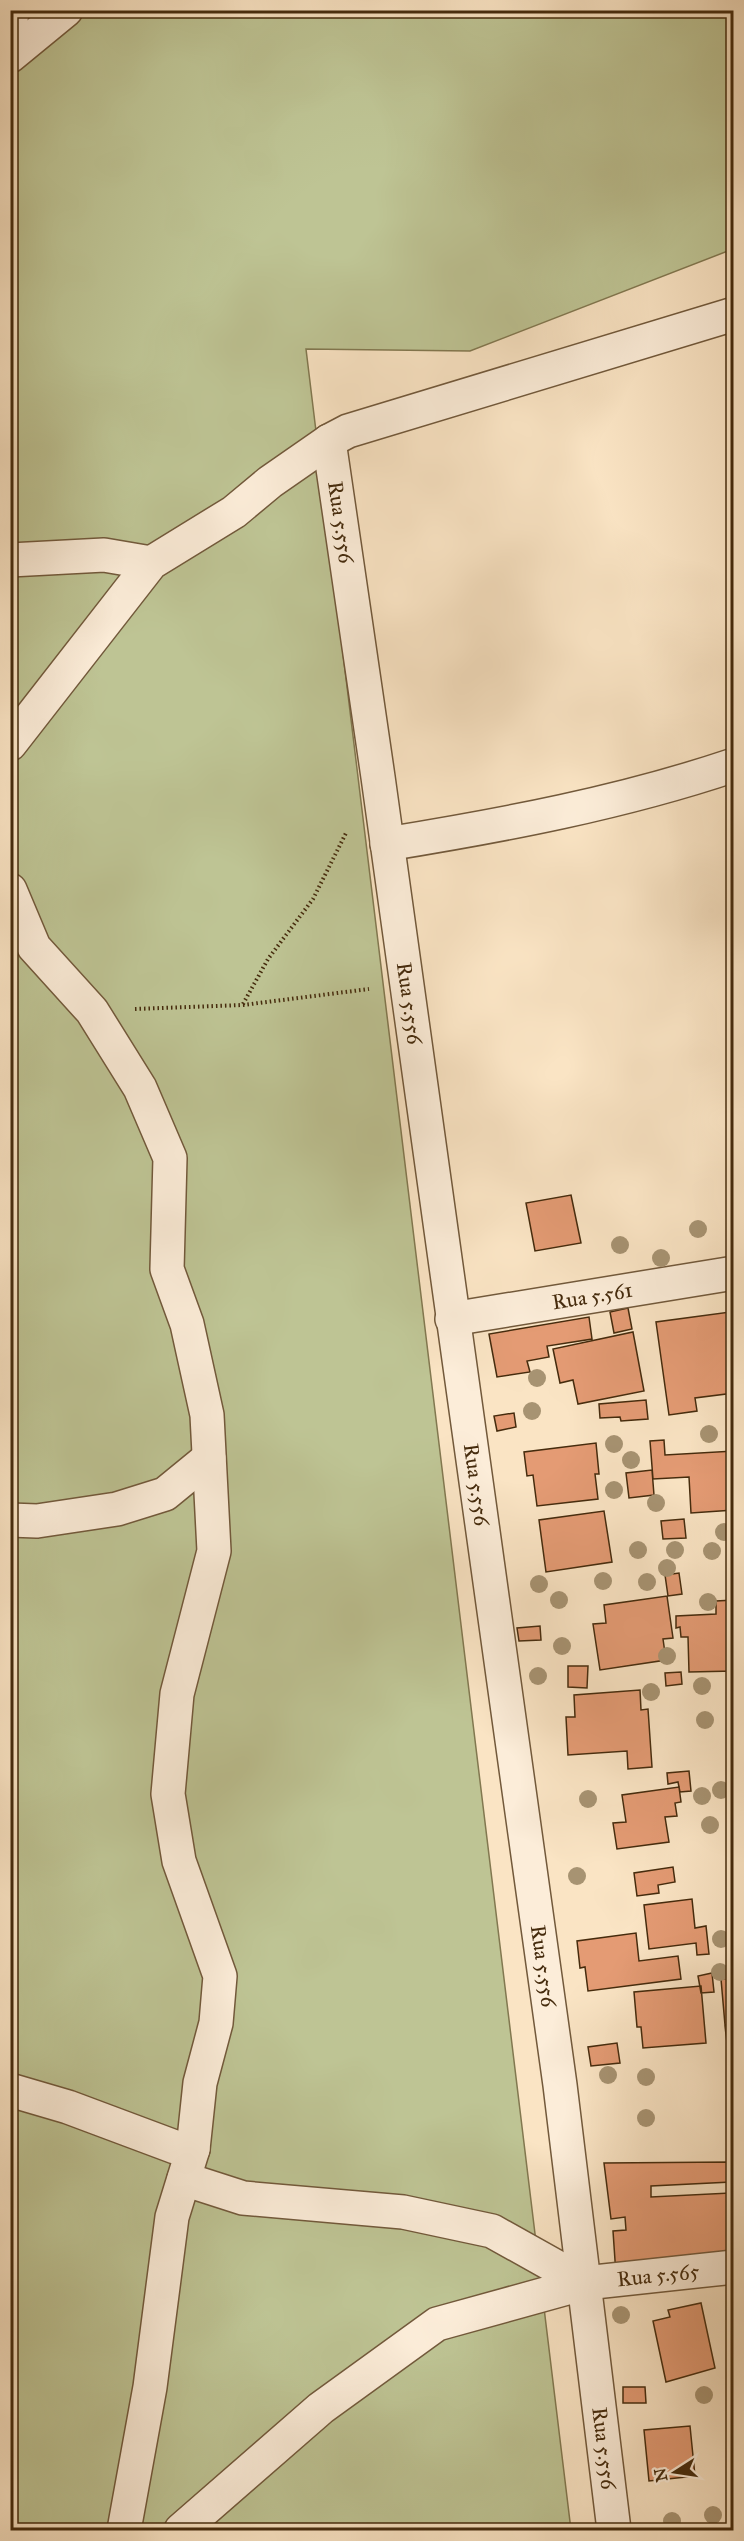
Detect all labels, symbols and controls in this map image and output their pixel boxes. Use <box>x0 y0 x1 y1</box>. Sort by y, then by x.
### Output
street label: Rua 5.556 <box>322 479 360 566</box>
street label: Rua 5.556 <box>391 960 428 1047</box>
street label: Rua 5.561 <box>550 1277 634 1316</box>
street label: Rua 5.556 <box>458 1442 495 1529</box>
street label: Rua 5.556 <box>525 1923 562 2010</box>
street label: Rua 5.565 <box>616 2258 701 2292</box>
street label: Rua 5.556 <box>586 2406 622 2492</box>
north arrow <box>645 2442 705 2502</box>
text: N <box>650 2466 672 2484</box>

